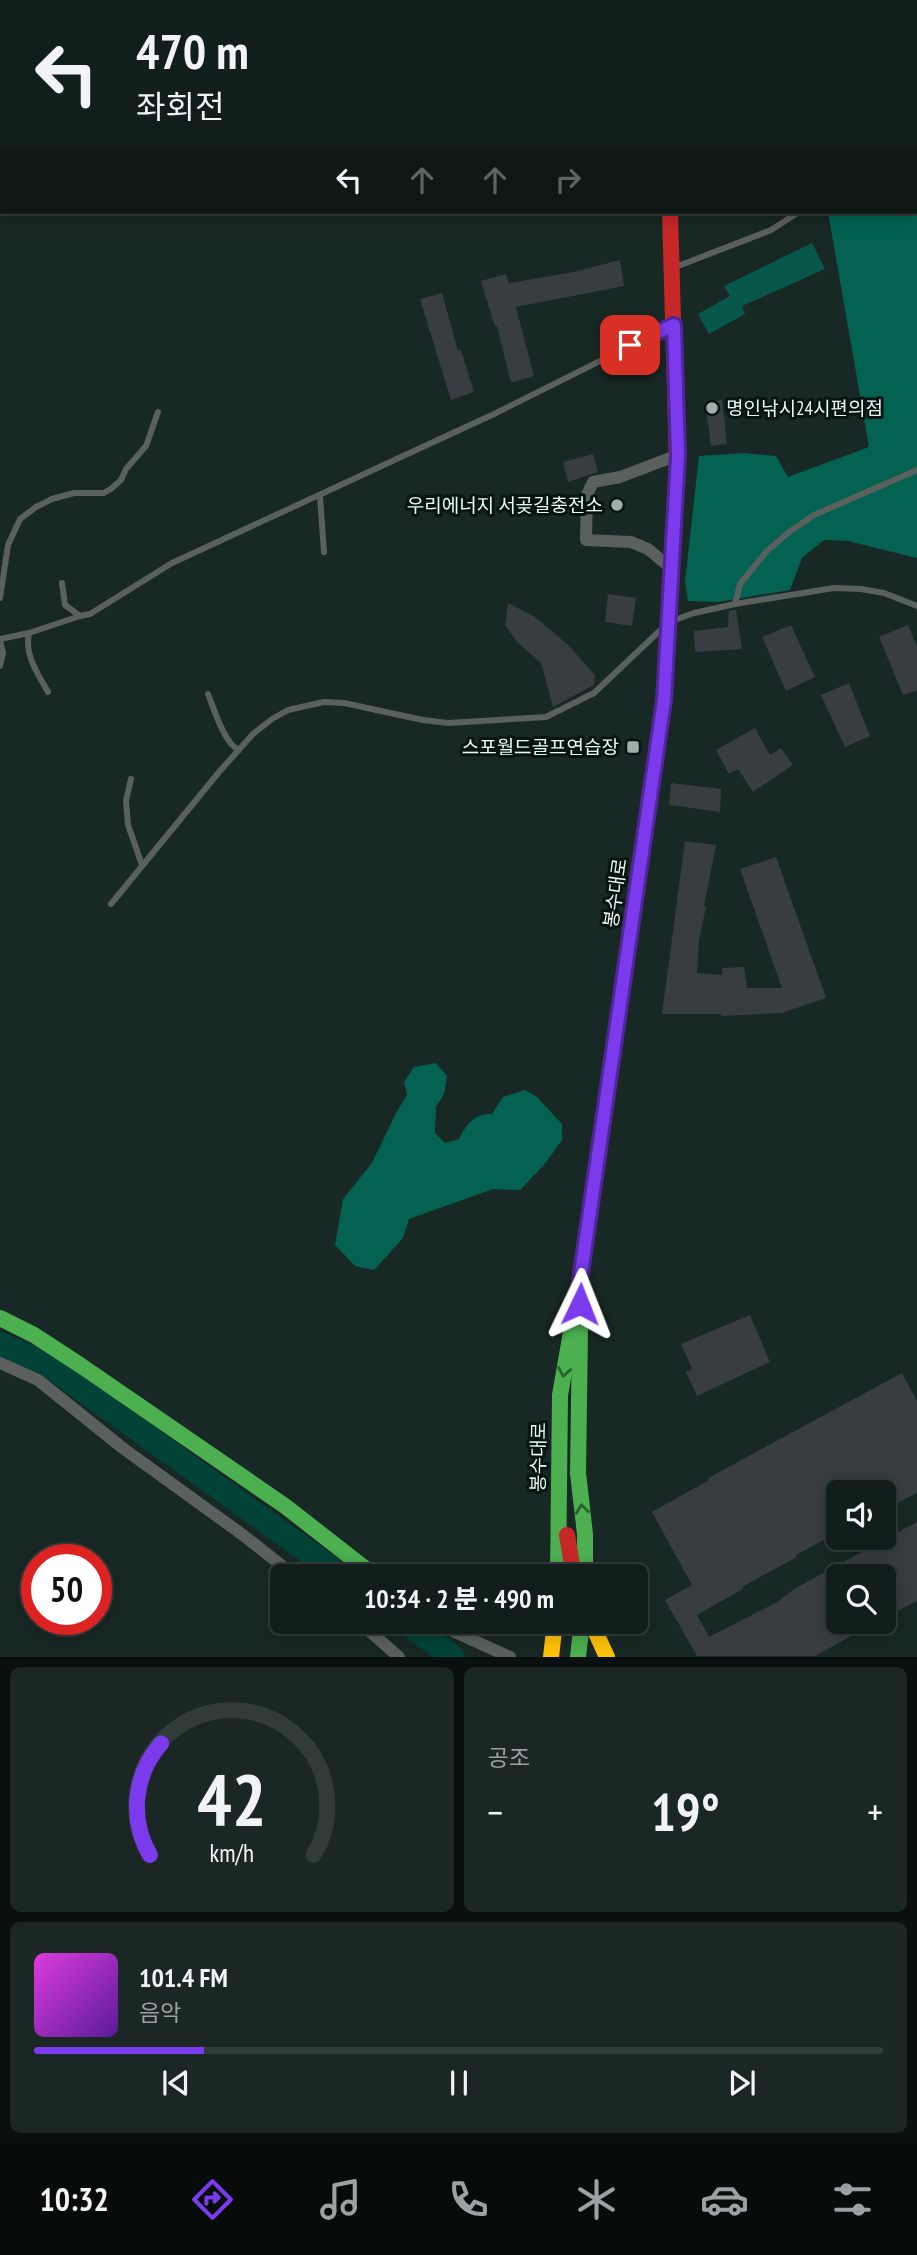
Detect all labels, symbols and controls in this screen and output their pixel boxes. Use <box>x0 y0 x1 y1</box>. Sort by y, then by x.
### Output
text: 470 m <box>136 19 249 83</box>
icon: left <box>21 28 112 119</box>
text: 좌회전 <box>136 85 224 127</box>
icon: left <box>330 161 368 199</box>
icon: ahead <box>403 161 441 199</box>
icon: ahead <box>476 161 514 199</box>
icon: right <box>549 161 587 199</box>
pin <box>600 315 660 375</box>
icon: arrive <box>611 326 649 364</box>
place label: 명인낚시24시편의점 <box>726 396 883 420</box>
marker: 명인낚시24시편의점 <box>704 400 720 416</box>
place label: 우리에너지 서곶길충전소 <box>407 493 603 517</box>
marker: 우리에너지 서곶길충전소 <box>609 497 625 513</box>
place label: 스포월드골프연습장 <box>462 735 619 759</box>
marker: 스포월드골프연습장 <box>625 739 641 755</box>
street label: 봉수대로 <box>598 857 632 929</box>
position arrow <box>543 1267 617 1341</box>
one-way arrow <box>557 1366 572 1378</box>
street label: 봉수대로 <box>525 1422 551 1492</box>
map controls <box>826 1480 896 1634</box>
button: sound <box>826 1480 896 1550</box>
one-way arrow <box>574 1503 589 1515</box>
speed limit sign: 50 <box>21 1544 112 1635</box>
button: search <box>826 1564 896 1634</box>
text: 10:34 · 2 분 · 490 m <box>364 1582 554 1615</box>
text: 공조 <box>488 1743 530 1772</box>
text: 42 <box>197 1752 267 1846</box>
text: 19° <box>651 1778 720 1845</box>
text: − <box>488 1787 503 1836</box>
text: + <box>867 1787 883 1836</box>
text: km/h <box>210 1837 254 1869</box>
text: 101.4 FM <box>139 1961 228 1994</box>
text: 음악 <box>139 1998 181 2027</box>
icon: previous <box>157 2064 195 2102</box>
icon: pause <box>440 2064 478 2102</box>
icon: next <box>723 2064 761 2102</box>
icon: directions <box>188 2175 237 2224</box>
icon: music <box>316 2175 365 2224</box>
icon: phone <box>444 2175 493 2224</box>
icon: climate <box>572 2175 621 2224</box>
icon: car <box>700 2175 749 2224</box>
icon: filters <box>828 2175 877 2224</box>
text: 10:32 <box>40 2178 109 2220</box>

